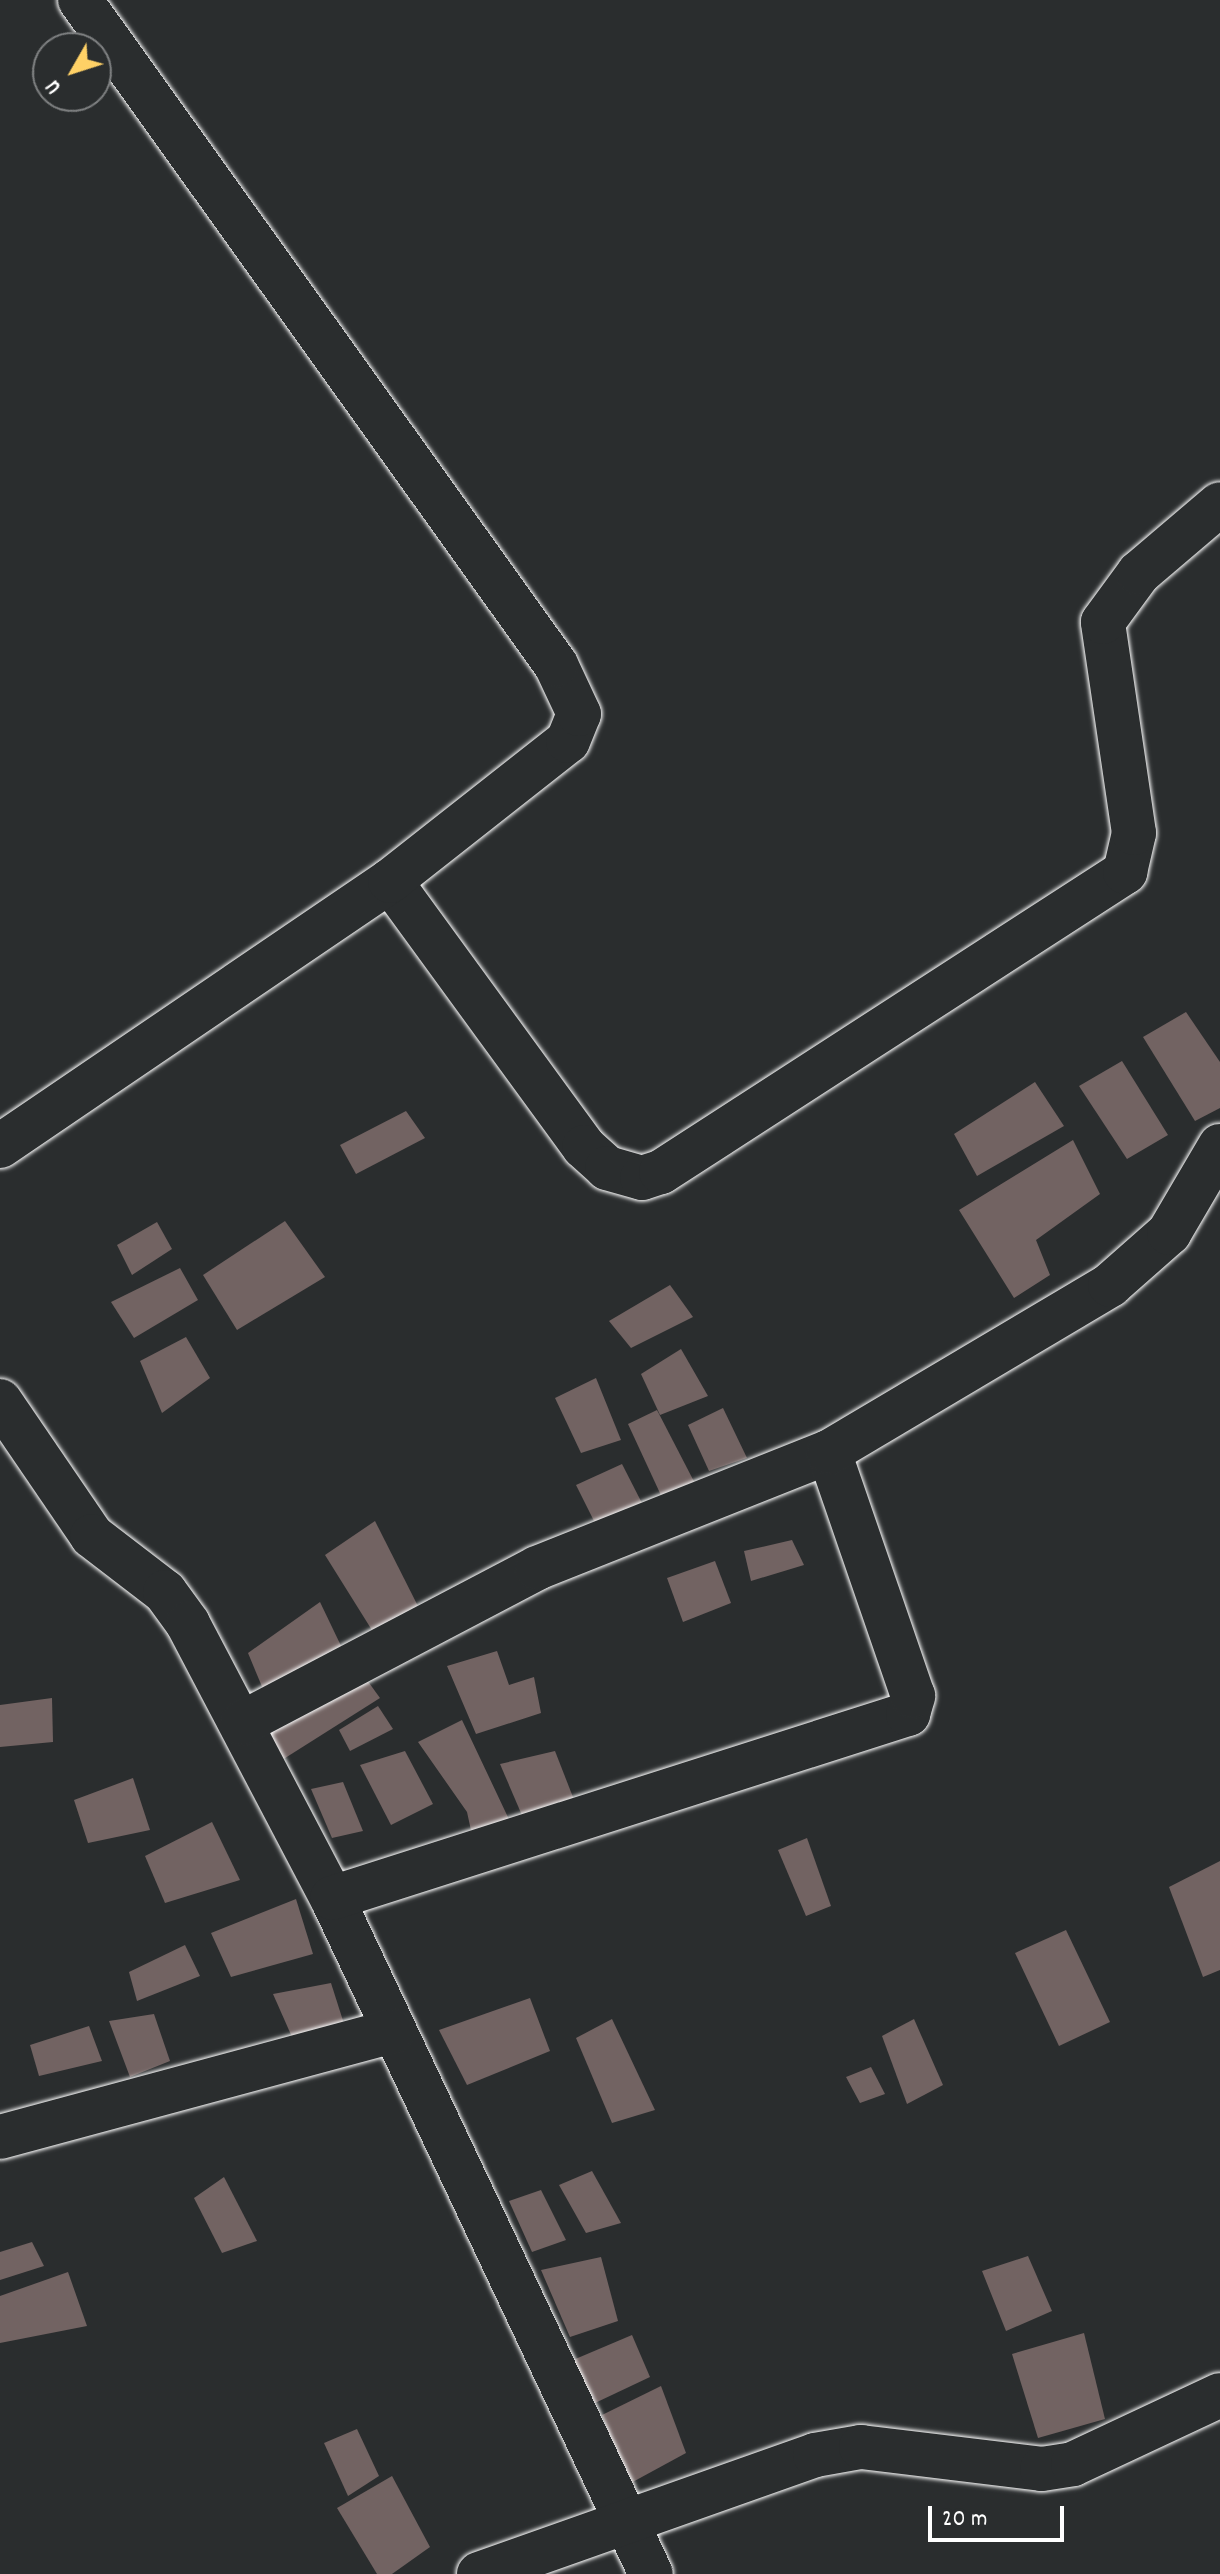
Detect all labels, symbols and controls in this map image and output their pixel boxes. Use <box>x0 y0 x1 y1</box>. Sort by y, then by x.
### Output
north arrow <box>32 32 112 112</box>
text: U <box>39 72 70 100</box>
scale bar <box>932 2490 1068 2540</box>
text: 20 m <box>942 2503 988 2537</box>

